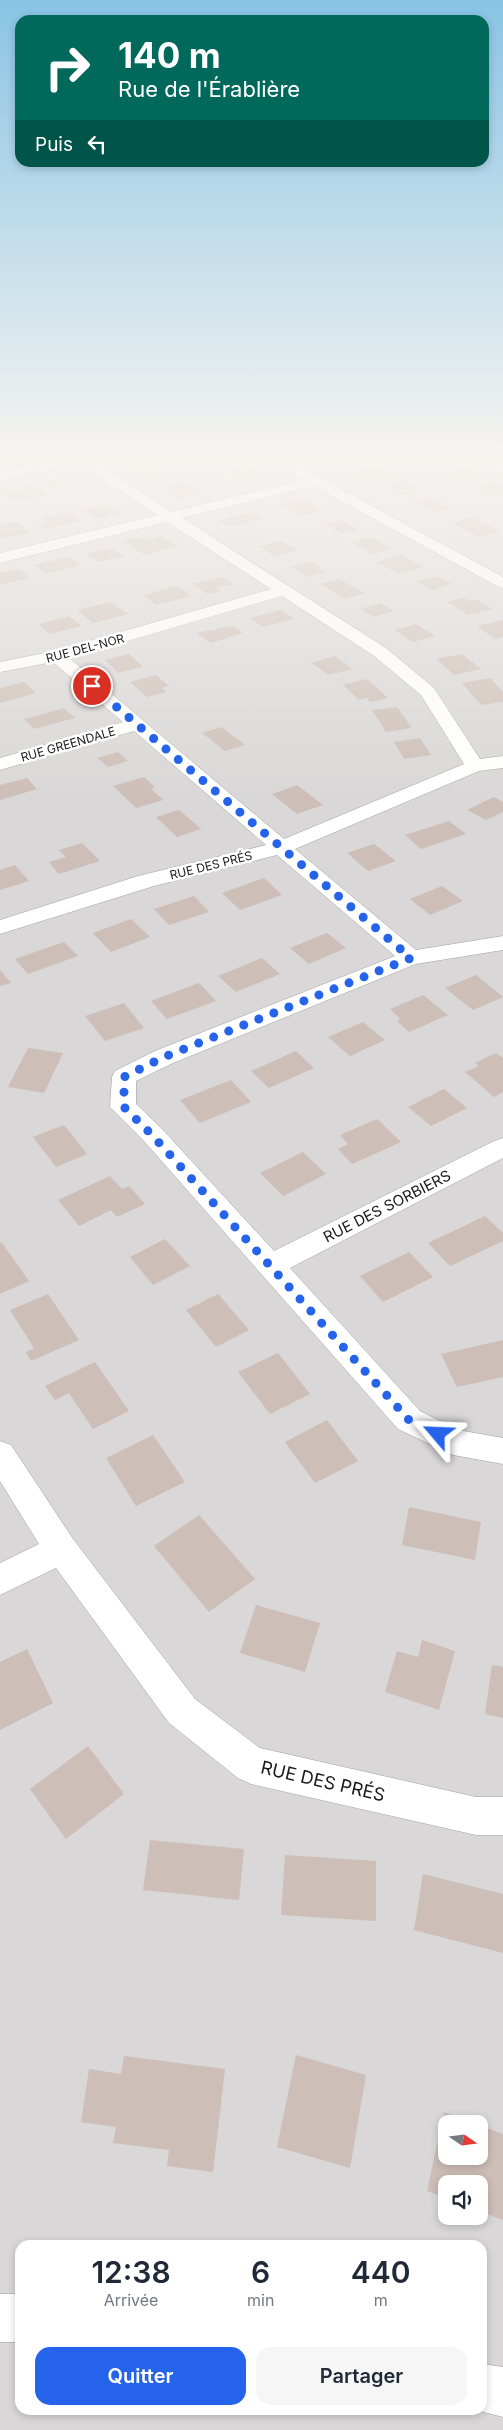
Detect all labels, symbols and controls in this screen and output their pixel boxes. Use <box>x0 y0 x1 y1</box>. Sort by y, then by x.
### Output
text: 140 m <box>118 34 221 76</box>
icon: right <box>35 35 100 100</box>
text: Rue de l'Érablière <box>118 76 300 102</box>
icon: left <box>83 130 111 158</box>
text: Puis <box>35 133 73 156</box>
street label: RUE DEL-NOR <box>44 630 126 666</box>
pin <box>71 665 113 707</box>
icon: arrive <box>78 672 106 700</box>
street label: RUE GREENDALE <box>19 723 117 765</box>
street label: RUE DES PRÉS <box>168 847 254 882</box>
street label: RUE DES SORBIERS <box>320 1166 454 1246</box>
position arrow <box>411 1407 463 1459</box>
street label: RUE DES PRÉS <box>259 1756 387 1805</box>
north arrow <box>438 2115 488 2165</box>
map controls <box>438 2115 488 2225</box>
button: sound <box>438 2175 488 2225</box>
text: 12:38 <box>91 2254 171 2290</box>
text: 6 <box>251 2254 270 2290</box>
text: 440 <box>351 2254 411 2290</box>
text: Arrivée <box>104 2290 158 2310</box>
text: min <box>247 2290 274 2310</box>
text: m <box>374 2290 388 2310</box>
button: Quitter <box>35 2347 246 2405</box>
button: Partager <box>256 2347 467 2405</box>

